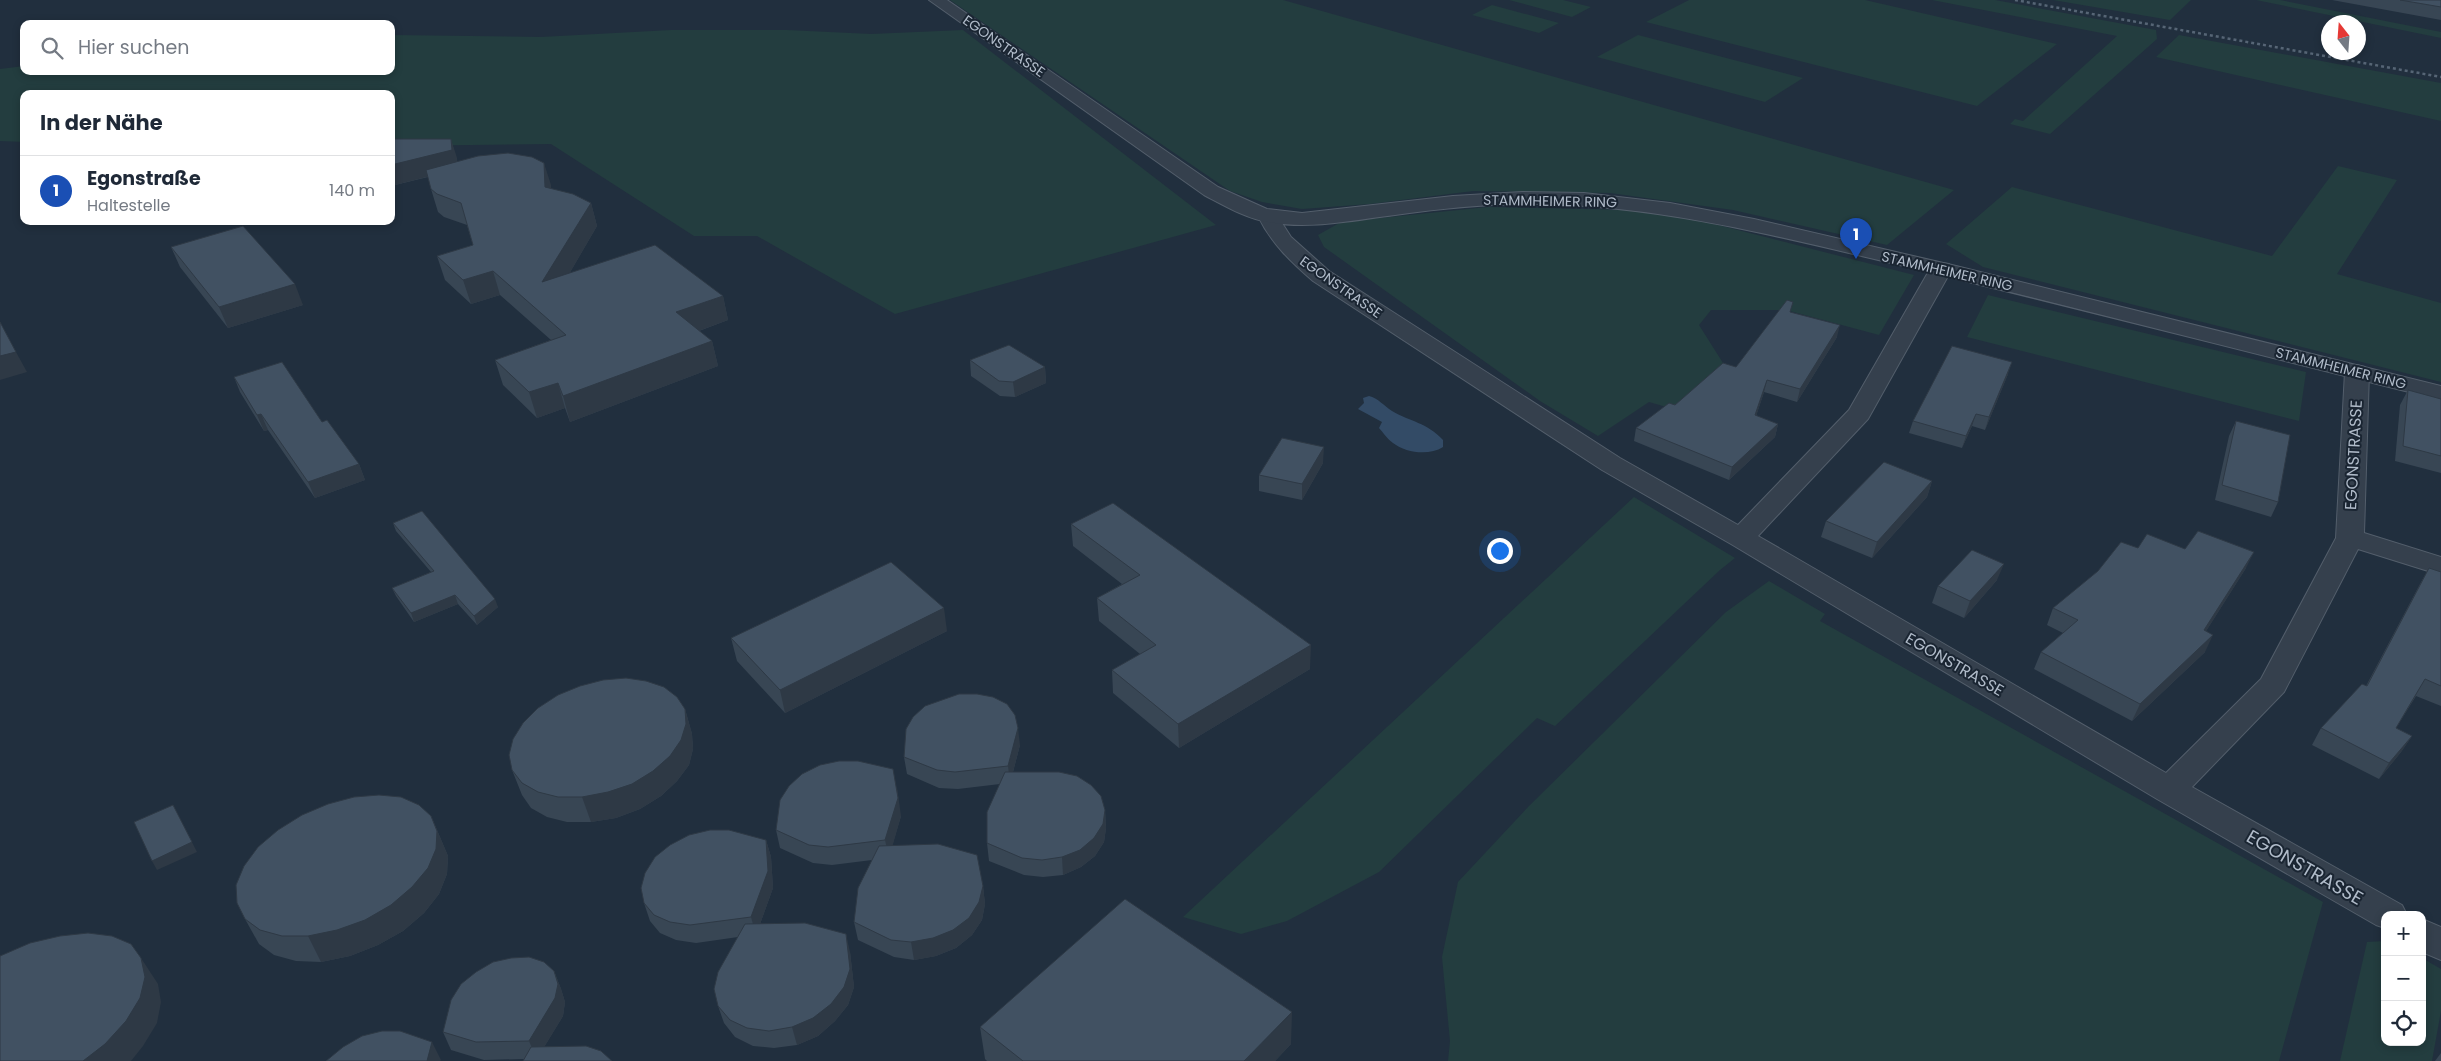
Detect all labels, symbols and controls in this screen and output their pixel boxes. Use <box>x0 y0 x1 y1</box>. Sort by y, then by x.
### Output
street label: EGONSTRASSE <box>959 10 1049 82</box>
north arrow <box>2321 15 2366 60</box>
search box <box>20 20 395 75</box>
icon: search <box>38 34 66 62</box>
text: Hier suchen <box>78 34 189 61</box>
text: In der Nähe <box>40 108 163 137</box>
text: Egonstraße <box>87 165 201 192</box>
text: 1 <box>53 179 59 202</box>
text: 140 m <box>329 179 375 202</box>
street label: STAMMHEIMER RING <box>1483 190 1617 212</box>
text: Haltestelle <box>87 194 170 217</box>
pin: 1 <box>1840 218 1872 259</box>
street label: STAMMHEIMER RING <box>1880 246 2015 296</box>
street label: EGONSTRASSE <box>1296 251 1386 323</box>
street label: STAMMHEIMER RING <box>2274 342 2408 394</box>
street label: EGONSTRASSE <box>2339 399 2368 511</box>
your location <box>1487 538 1513 564</box>
street label: EGONSTRASSE <box>1901 627 2008 702</box>
street label: EGONSTRASSE <box>2241 823 2368 912</box>
map controls <box>2381 911 2426 1046</box>
button: + <box>2381 911 2426 956</box>
button: − <box>2381 956 2426 1001</box>
button: locate <box>2381 1001 2426 1046</box>

